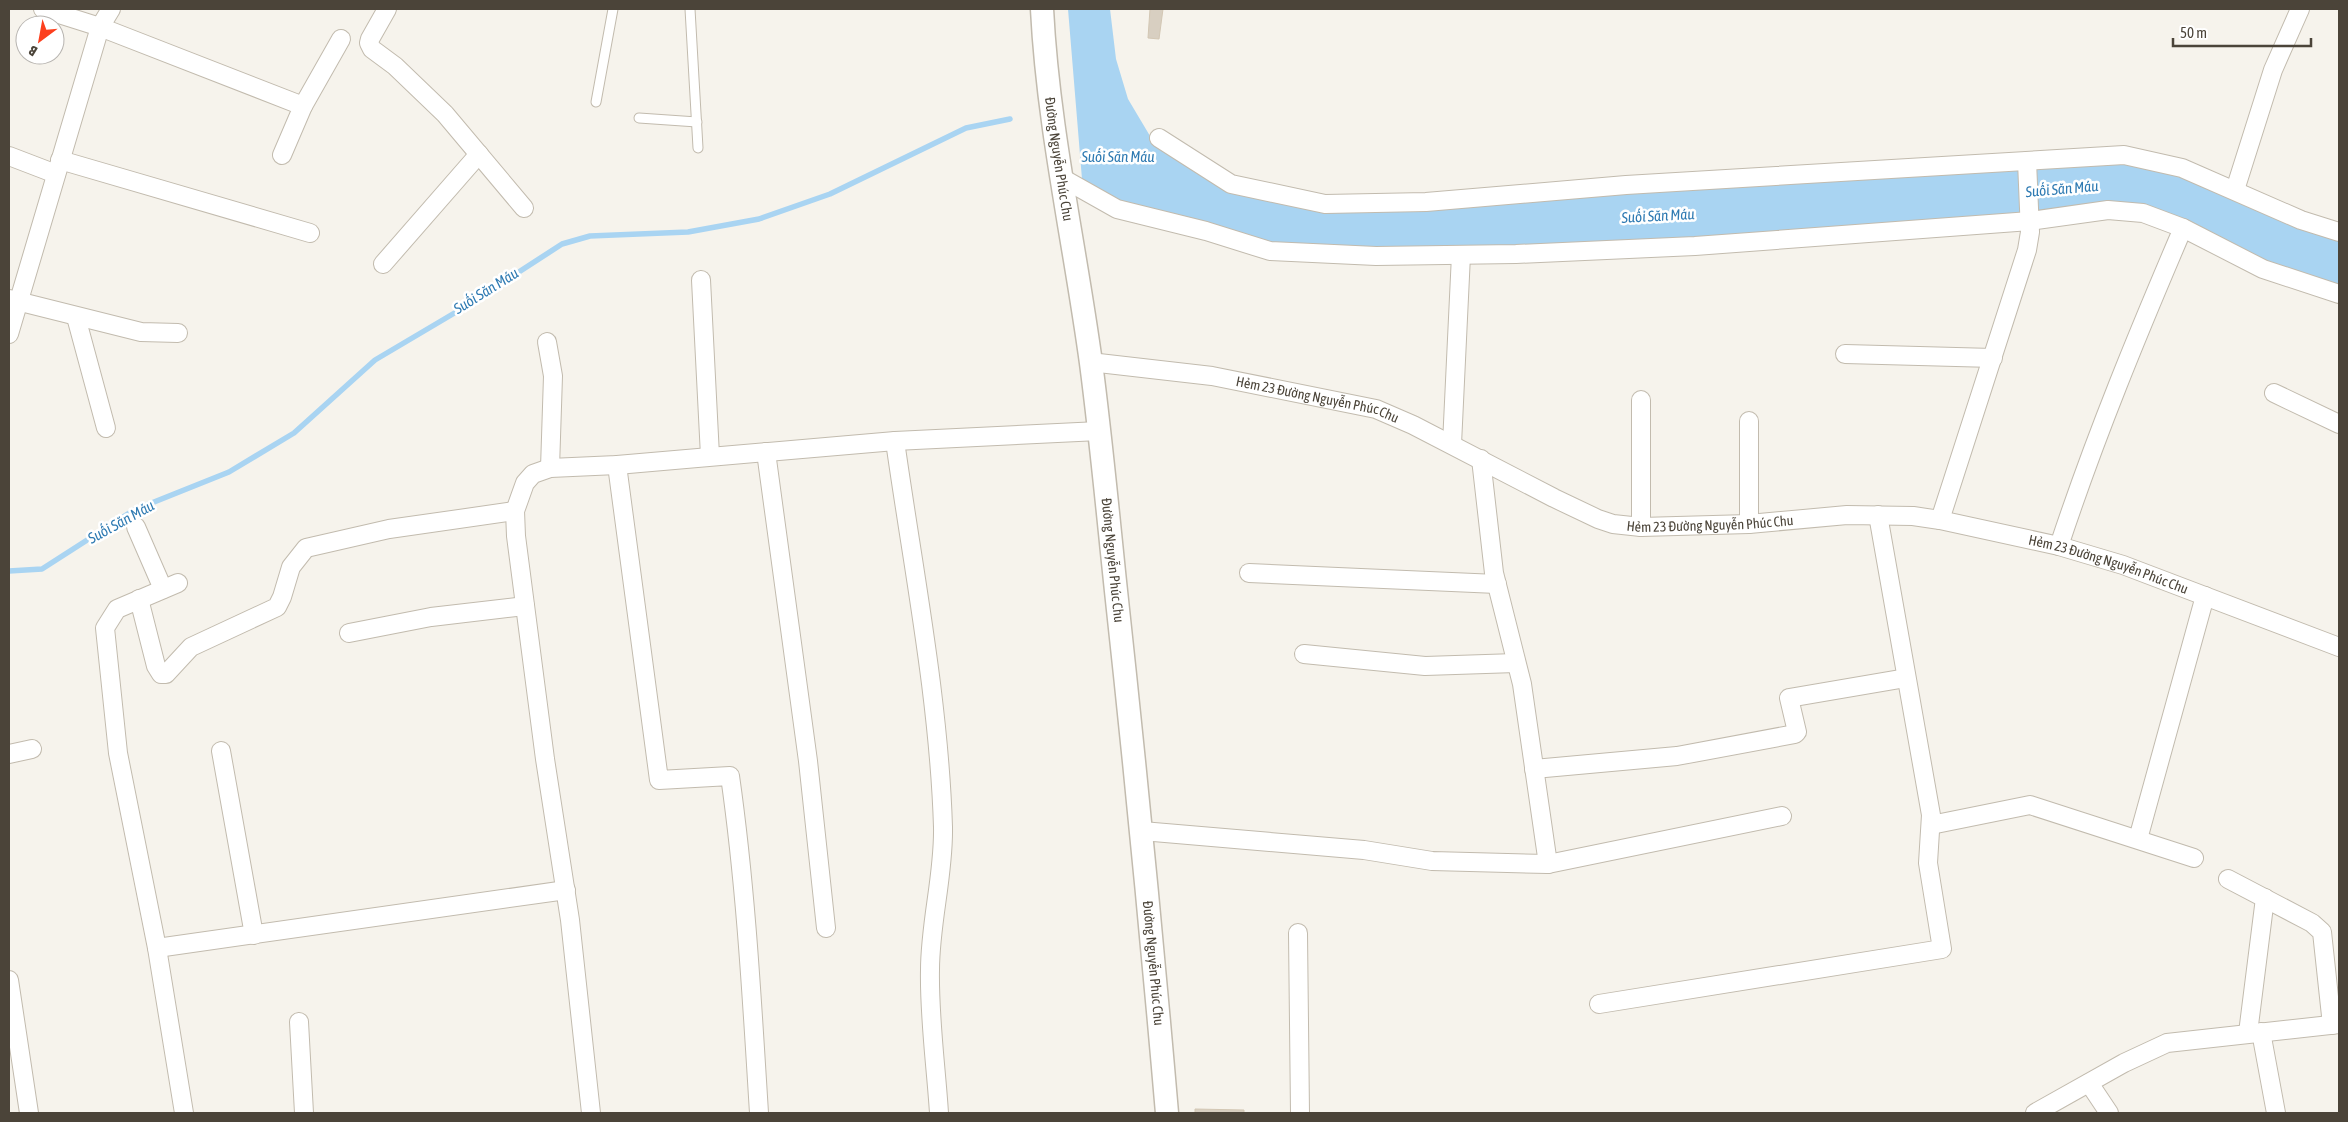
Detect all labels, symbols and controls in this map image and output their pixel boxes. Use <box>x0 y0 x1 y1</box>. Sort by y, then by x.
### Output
north arrow <box>15 15 65 65</box>
scale bar <box>2173 15 2310 47</box>
text: 50 m <box>2180 24 2207 41</box>
text: B <box>26 42 40 60</box>
street label: Đường Nguyễn Phúc Chu <box>1042 96 1076 222</box>
water label: Suối Săn Máu <box>1081 148 1154 165</box>
water label: Suối Săn Máu <box>2024 177 2099 200</box>
water label: Suối Săn Máu <box>1620 205 1695 226</box>
water label: Suối Săn Máu <box>449 264 521 318</box>
street label: Hẻm 23 Đường Nguyễn Phúc Chu <box>1235 373 1401 426</box>
water label: Suối Săn Máu <box>84 496 157 547</box>
street label: Đường Nguyễn Phúc Chu <box>1098 497 1127 623</box>
street label: Hẻm 23 Đường Nguyễn Phúc Chu <box>1626 512 1794 535</box>
street label: Hẻm 23 Đường Nguyễn Phúc Chu <box>2027 532 2191 597</box>
street label: Đường Nguyễn Phúc Chu <box>1140 900 1167 1026</box>

